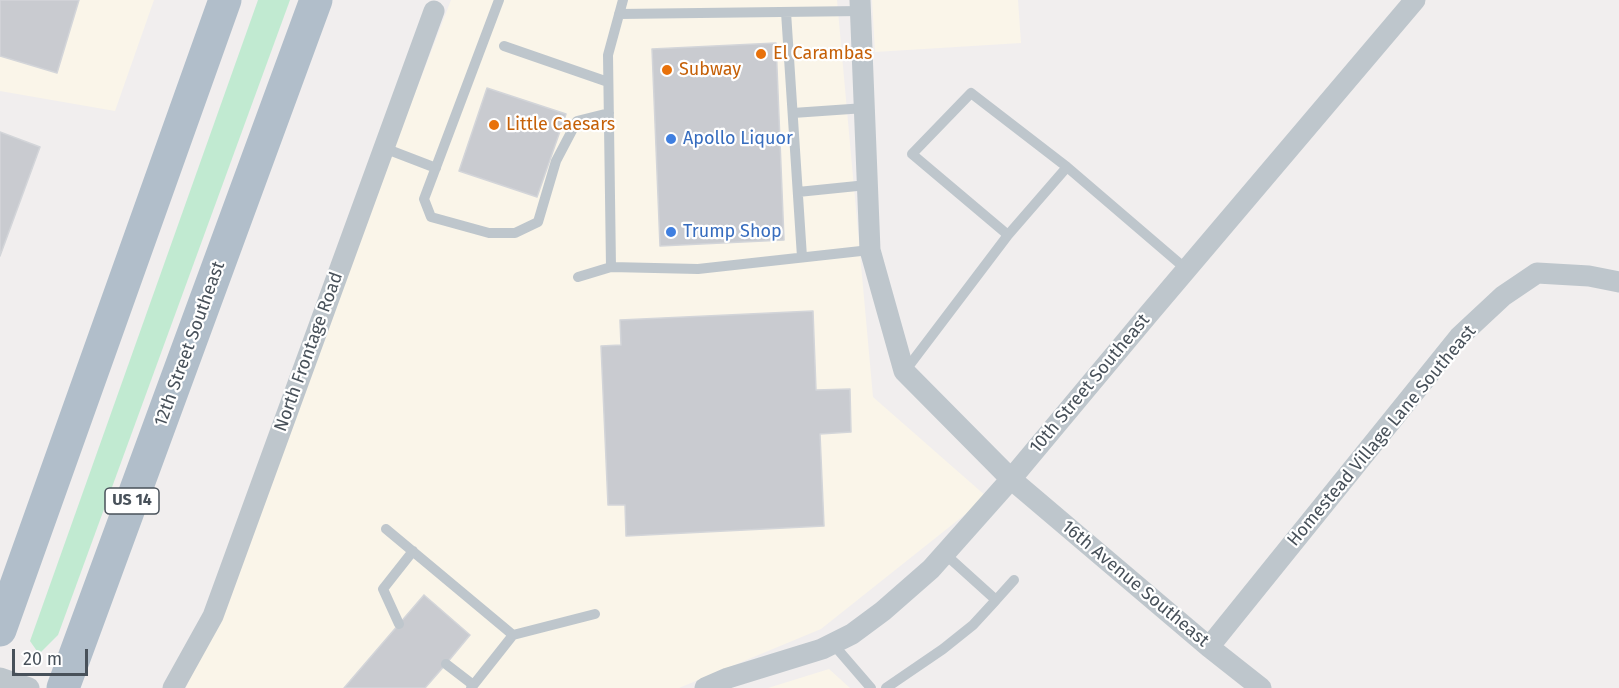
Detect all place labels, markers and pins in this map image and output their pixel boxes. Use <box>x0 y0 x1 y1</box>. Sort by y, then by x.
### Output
place label: El Carambas <box>773 43 872 65</box>
marker: El Carambas <box>754 47 768 61</box>
place label: Subway <box>679 59 741 81</box>
marker: Subway <box>660 63 674 77</box>
place label: Little Caesars <box>506 114 615 136</box>
marker: Little Caesars <box>487 118 501 132</box>
place label: Apollo Liquor <box>683 128 793 150</box>
marker: Apollo Liquor <box>664 132 678 146</box>
place label: Trump Shop <box>683 221 782 243</box>
marker: Trump Shop <box>664 225 678 239</box>

